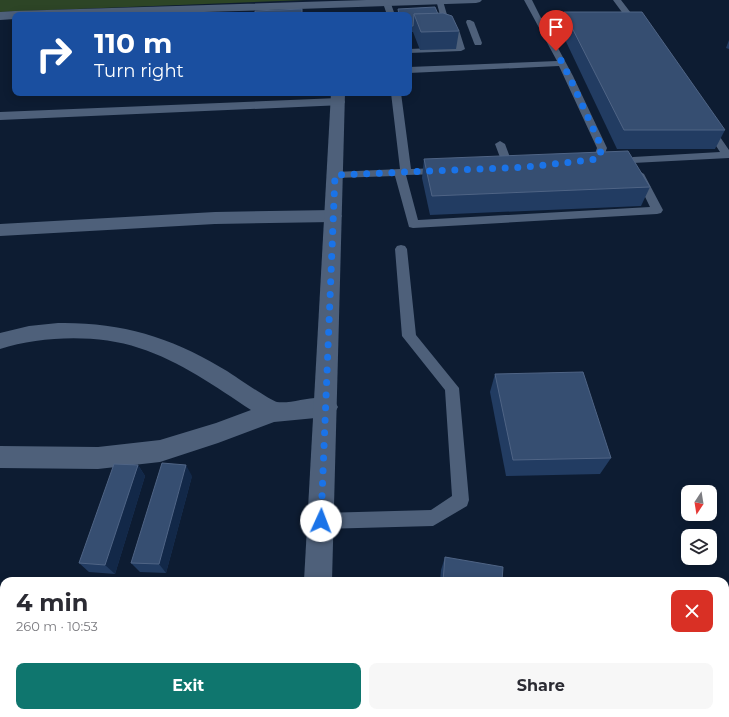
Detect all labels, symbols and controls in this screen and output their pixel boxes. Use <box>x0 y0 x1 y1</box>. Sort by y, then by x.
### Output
pin <box>539 10 573 51</box>
icon: arrive <box>545 16 567 38</box>
text: 110 m <box>94 26 172 60</box>
icon: right <box>28 28 80 80</box>
text: Turn right <box>94 60 184 82</box>
north arrow <box>681 485 717 521</box>
map controls <box>681 485 717 565</box>
position arrow <box>300 500 342 542</box>
button: layers <box>681 529 717 565</box>
text: 4 min <box>16 588 88 617</box>
button: close <box>671 590 713 632</box>
text: 260 m · 10:53 <box>16 618 98 634</box>
button: Exit <box>16 663 361 709</box>
button: Share <box>369 663 713 709</box>

